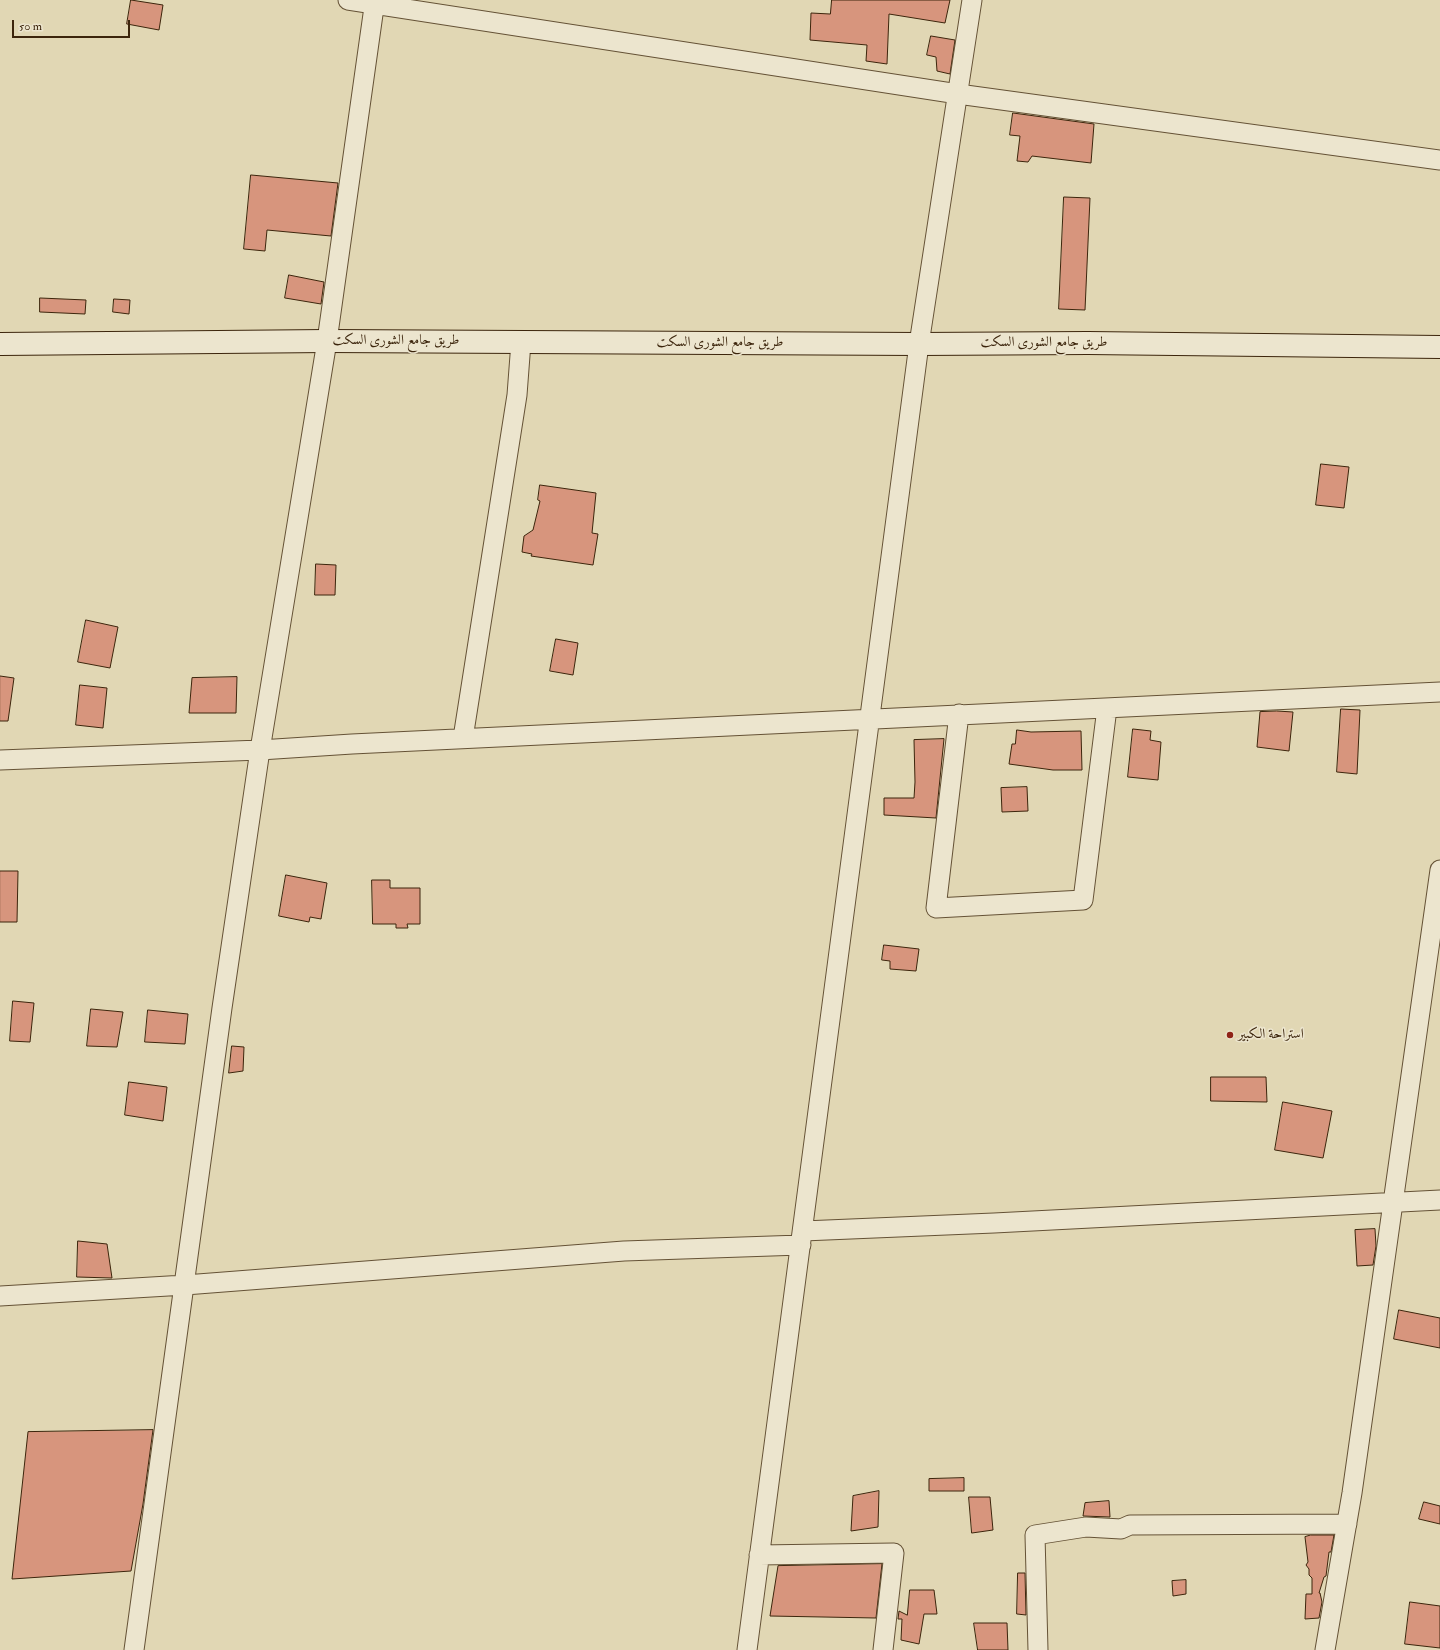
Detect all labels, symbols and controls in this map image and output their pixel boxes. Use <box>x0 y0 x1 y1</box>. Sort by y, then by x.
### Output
scale bar <box>14 12 132 38</box>
text: 50 m <box>19 19 42 34</box>
street label: طريق جامع الشورى السكت <box>332 333 460 349</box>
street label: طريق جامع الشورى السكت <box>656 335 784 351</box>
street label: طريق جامع الشورى السكت <box>980 335 1108 351</box>
place label: استراحة الكبير <box>1238 1027 1304 1043</box>
marker: استراحة الكبير <box>1225 1030 1235 1040</box>

